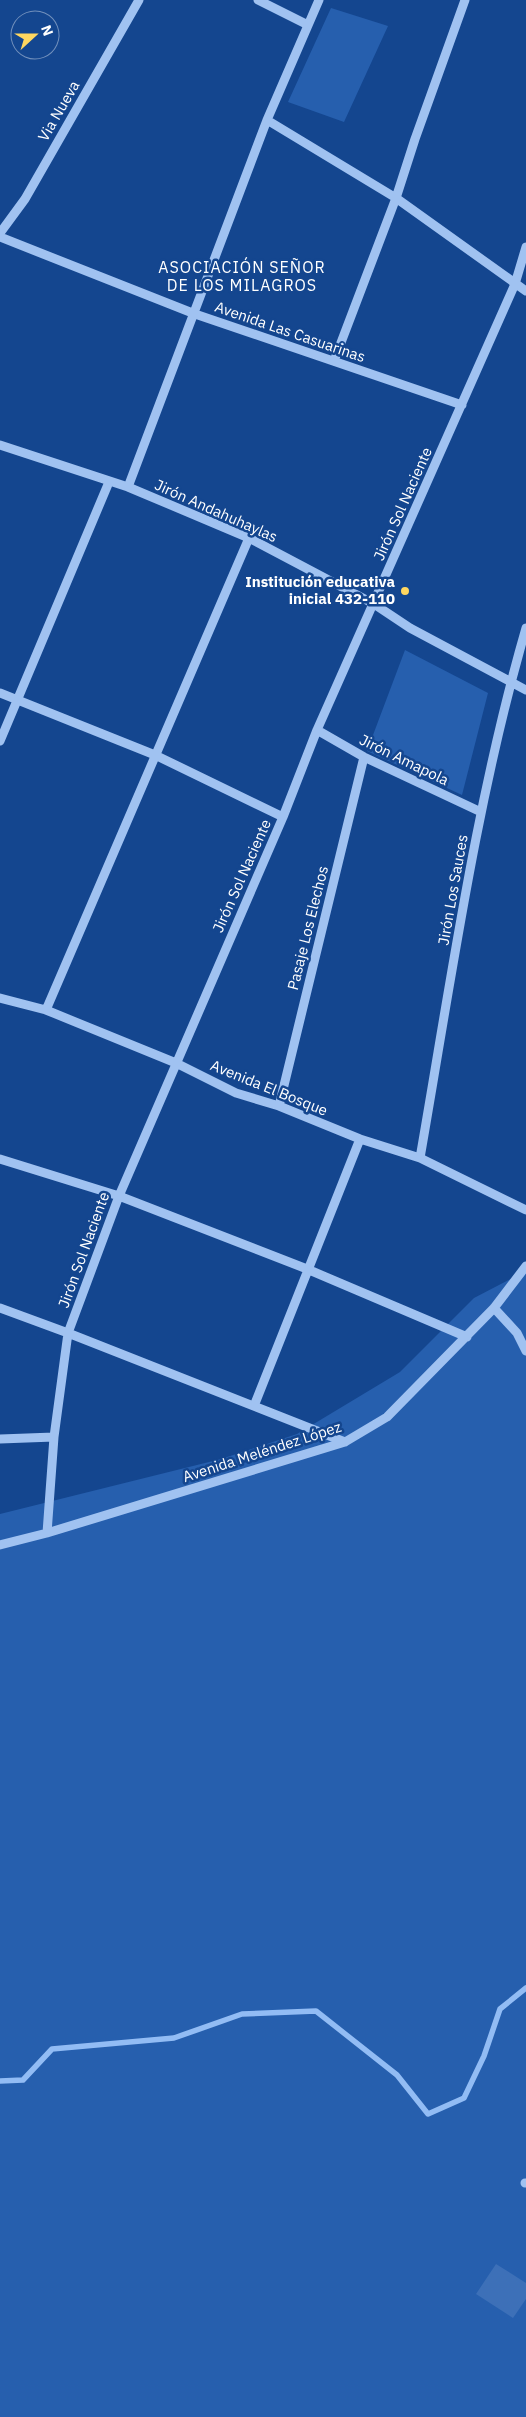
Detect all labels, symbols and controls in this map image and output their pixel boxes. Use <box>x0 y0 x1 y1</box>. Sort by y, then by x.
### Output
north arrow <box>10 10 60 60</box>
text: N <box>37 22 57 38</box>
street label: Via Nueva <box>34 77 84 144</box>
district label: ASOCIACIÓN SEÑOR DE LOS MILAGROS <box>158 256 326 295</box>
street label: Avenida Las Casuarinas <box>212 297 368 366</box>
street label: Jirón Sol Naciente <box>369 444 436 563</box>
street label: Jirón Andahuhaylas <box>152 475 281 546</box>
place label: Institución educativa inicial 432-110 <box>245 572 395 608</box>
marker: Institución educativa inicial 432-110 <box>399 585 411 597</box>
street label: Jirón Amapola <box>356 730 452 789</box>
street label: Jirón Sol Naciente <box>208 816 275 935</box>
street label: Jirón Los Sauces <box>433 833 472 947</box>
street label: Pasaje Los Elechos <box>283 864 332 992</box>
street label: Avenida El Bosque <box>208 1055 331 1120</box>
street label: Jirón Sol Naciente <box>54 1189 113 1310</box>
street label: Avenida Meléndez López <box>180 1417 344 1486</box>

